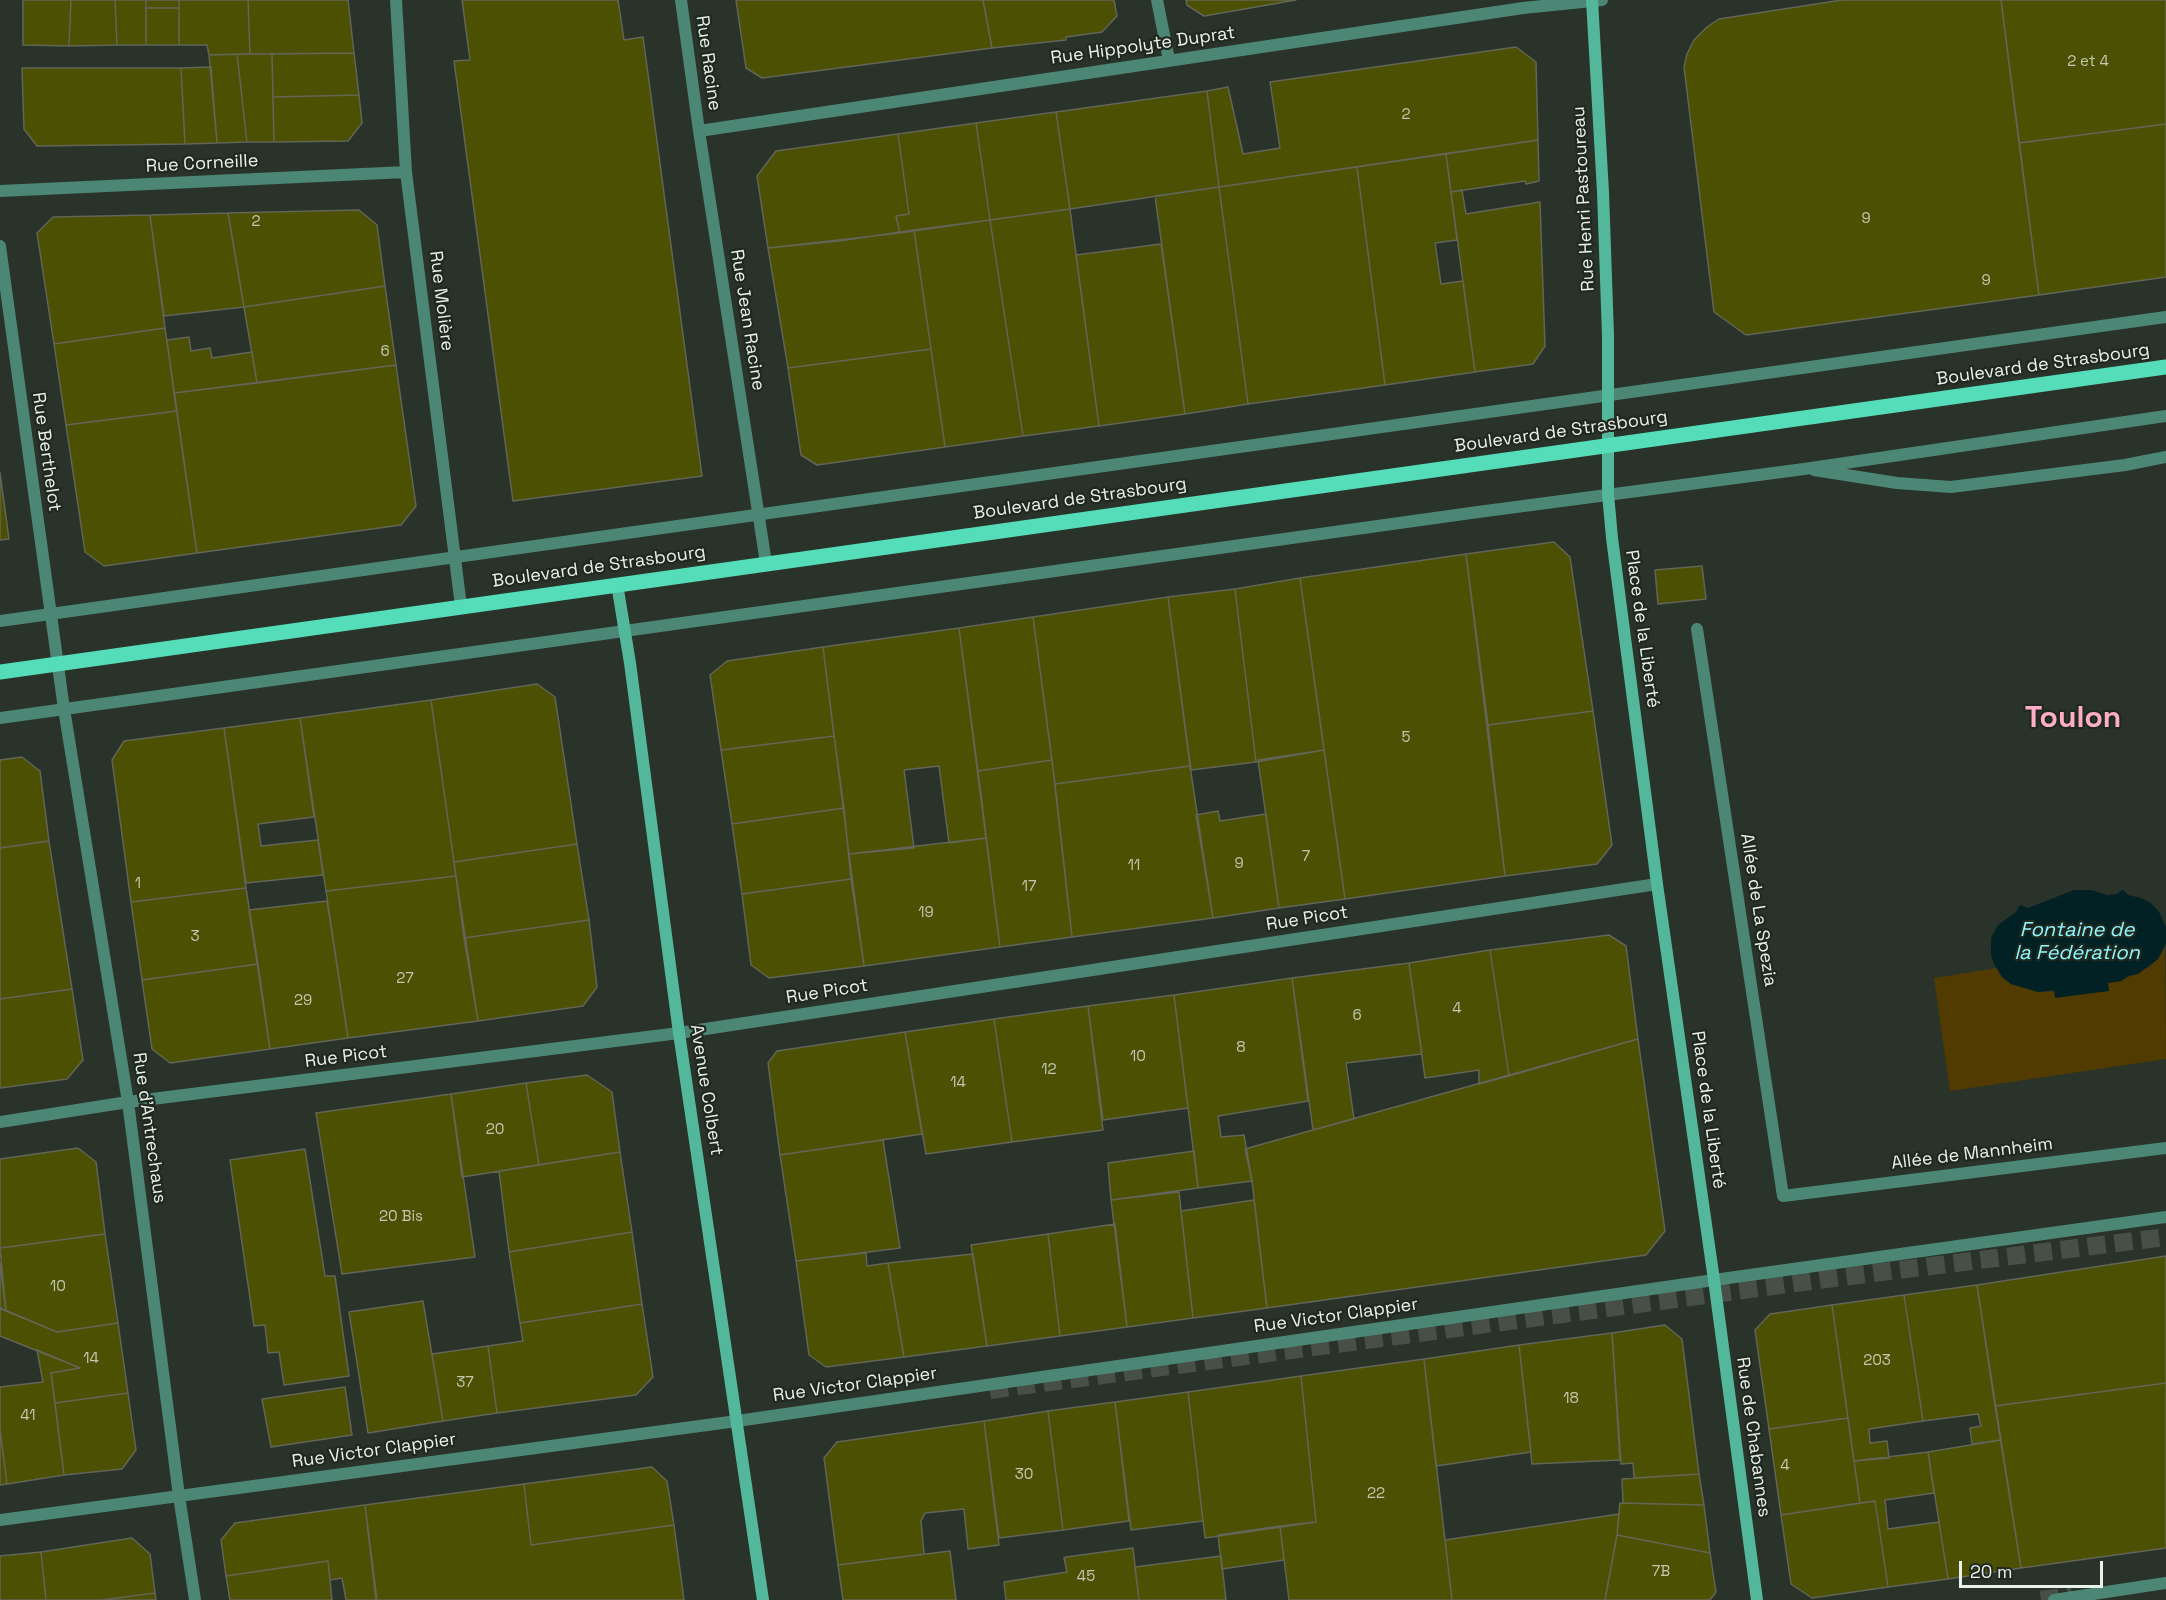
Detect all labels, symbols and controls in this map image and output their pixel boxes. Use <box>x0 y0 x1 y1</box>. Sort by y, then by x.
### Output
street label: Rue Racine <box>691 14 725 112</box>
street label: Rue Hippolyte Duprat <box>1049 22 1237 70</box>
house number: 2 et 4 <box>2067 53 2109 71</box>
house number: 2 <box>1401 106 1411 124</box>
street label: Rue Henri Pastoureau <box>1568 106 1600 292</box>
street label: Rue Corneille <box>145 150 259 178</box>
house number: 9 <box>1861 210 1871 228</box>
house number: 2 <box>251 213 261 231</box>
street label: Rue Jean Racine <box>725 248 769 392</box>
street label: Rue Molière <box>424 250 458 352</box>
house number: 9 <box>1981 272 1991 290</box>
street label: Boulevard de Strasbourg <box>1935 339 2151 391</box>
house number: 6 <box>380 343 390 361</box>
street label: Rue Berthelot <box>27 391 65 513</box>
street label: Boulevard de Strasbourg <box>1453 406 1669 458</box>
street label: Boulevard de Strasbourg <box>972 473 1188 525</box>
street label: Boulevard de Strasbourg <box>491 541 707 593</box>
street label: Place de la Liberté <box>1620 549 1664 709</box>
district label: Toulon <box>2025 701 2121 737</box>
house number: 5 <box>1402 729 1410 747</box>
street label: Allée de La Spezia <box>1735 832 1781 988</box>
house number: 7 <box>1302 848 1310 866</box>
house number: 9 <box>1234 855 1244 873</box>
house number: 11 <box>1128 857 1140 875</box>
house number: 1 <box>135 875 141 893</box>
house number: 17 <box>1022 878 1036 896</box>
street label: Rue Picot <box>1264 902 1350 936</box>
house number: 19 <box>918 904 934 922</box>
water label: Fontaine de la Fédération <box>2014 919 2140 966</box>
house number: 3 <box>190 928 200 946</box>
house number: 27 <box>396 970 414 988</box>
street label: Rue Picot <box>784 975 870 1009</box>
house number: 29 <box>294 992 312 1010</box>
house number: 4 <box>1452 1000 1462 1018</box>
house number: 6 <box>1352 1007 1362 1025</box>
street label: Avenue Colbert <box>685 1023 727 1157</box>
street label: Place de la Liberté <box>1686 1030 1730 1190</box>
house number: 8 <box>1236 1039 1246 1057</box>
street label: Rue Picot <box>304 1041 388 1073</box>
house number: 10 <box>1130 1048 1146 1066</box>
street label: Rue d'Antrechaus <box>128 1051 170 1205</box>
house number: 12 <box>1041 1061 1057 1079</box>
house number: 14 <box>950 1074 966 1092</box>
house number: 20 <box>486 1121 504 1139</box>
street label: Allée de Mannheim <box>1890 1133 2054 1175</box>
house number: 20 Bis <box>379 1208 423 1226</box>
house number: 10 <box>50 1278 66 1296</box>
street label: Rue Victor Clappier <box>1253 1294 1419 1338</box>
house number: 14 <box>83 1350 99 1368</box>
house number: 203 <box>1863 1352 1891 1370</box>
street label: Rue de Chabannes <box>1731 1355 1775 1519</box>
street label: Rue Victor Clappier <box>772 1363 938 1407</box>
house number: 37 <box>456 1374 474 1392</box>
house number: 18 <box>1563 1390 1579 1408</box>
house number: 41 <box>20 1407 36 1425</box>
street label: Rue Victor Clappier <box>291 1429 457 1473</box>
house number: 4 <box>1780 1457 1790 1475</box>
house number: 30 <box>1015 1466 1033 1484</box>
house number: 22 <box>1367 1485 1385 1503</box>
scale bar <box>1962 1549 2106 1587</box>
text: 20 m <box>1970 1560 2013 1583</box>
house number: 7B <box>1652 1563 1670 1581</box>
house number: 45 <box>1077 1568 1095 1586</box>

